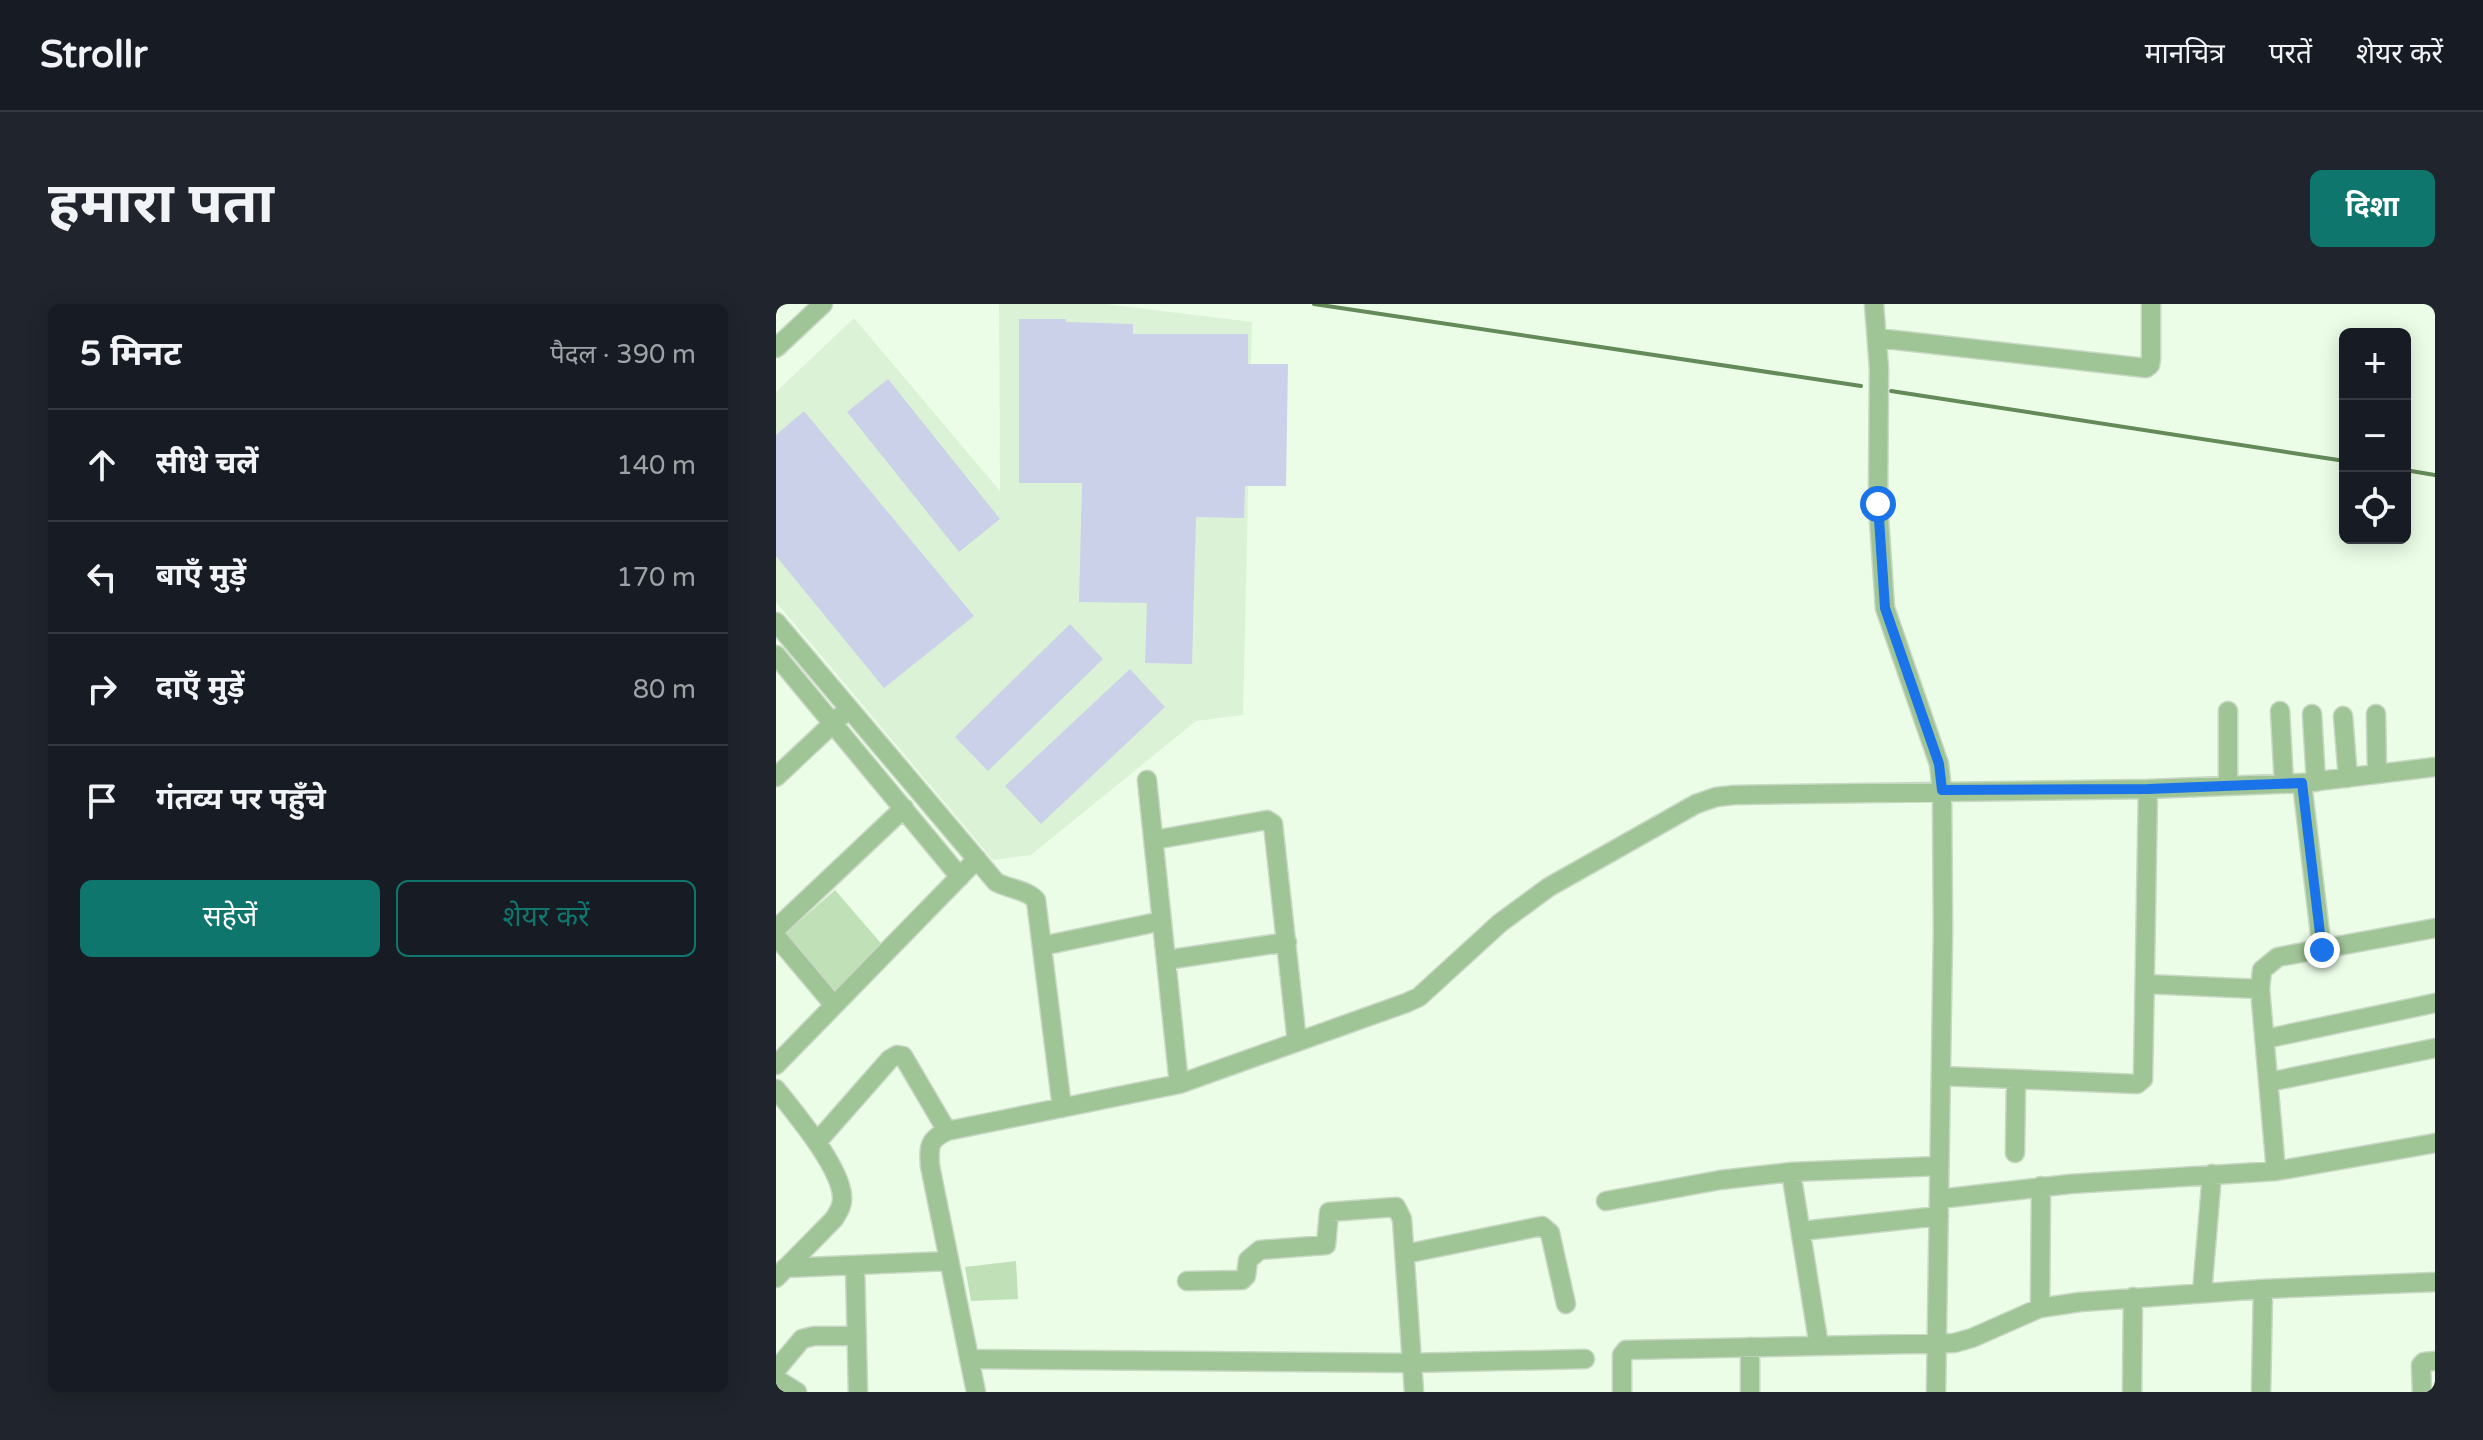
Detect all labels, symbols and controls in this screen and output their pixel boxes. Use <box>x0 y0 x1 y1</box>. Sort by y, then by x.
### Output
text: Strollr <box>40 32 148 78</box>
text: मानचित्र <box>2145 37 2225 71</box>
text: परतें <box>2269 37 2312 71</box>
text: शेयर करें <box>2356 37 2443 71</box>
button: दिशा <box>2310 170 2435 247</box>
text: हमारा पता <box>48 171 274 238</box>
map controls <box>2339 328 2411 544</box>
button: + <box>2339 328 2411 400</box>
text: 5 मिनट <box>80 334 182 375</box>
text: पैदल · 390 m <box>550 339 696 370</box>
button: − <box>2339 400 2411 472</box>
icon: ahead <box>80 443 124 487</box>
text: सीधे चलें <box>156 445 258 482</box>
text: 140 m <box>616 450 696 481</box>
button: locate <box>2339 472 2411 544</box>
route start <box>1860 486 1896 522</box>
icon: left <box>80 555 124 599</box>
text: बाएँ मुड़ें <box>156 557 246 594</box>
text: 170 m <box>616 562 696 593</box>
icon: right <box>80 667 124 711</box>
text: दाएँ मुड़ें <box>156 669 244 706</box>
text: 80 m <box>633 674 696 705</box>
icon: arrive <box>80 779 124 823</box>
text: गंतव्य पर पहुँचे <box>156 781 326 818</box>
button: सहेजें <box>80 880 380 957</box>
button: शेयर करें <box>396 880 696 957</box>
route end <box>2304 932 2340 968</box>

